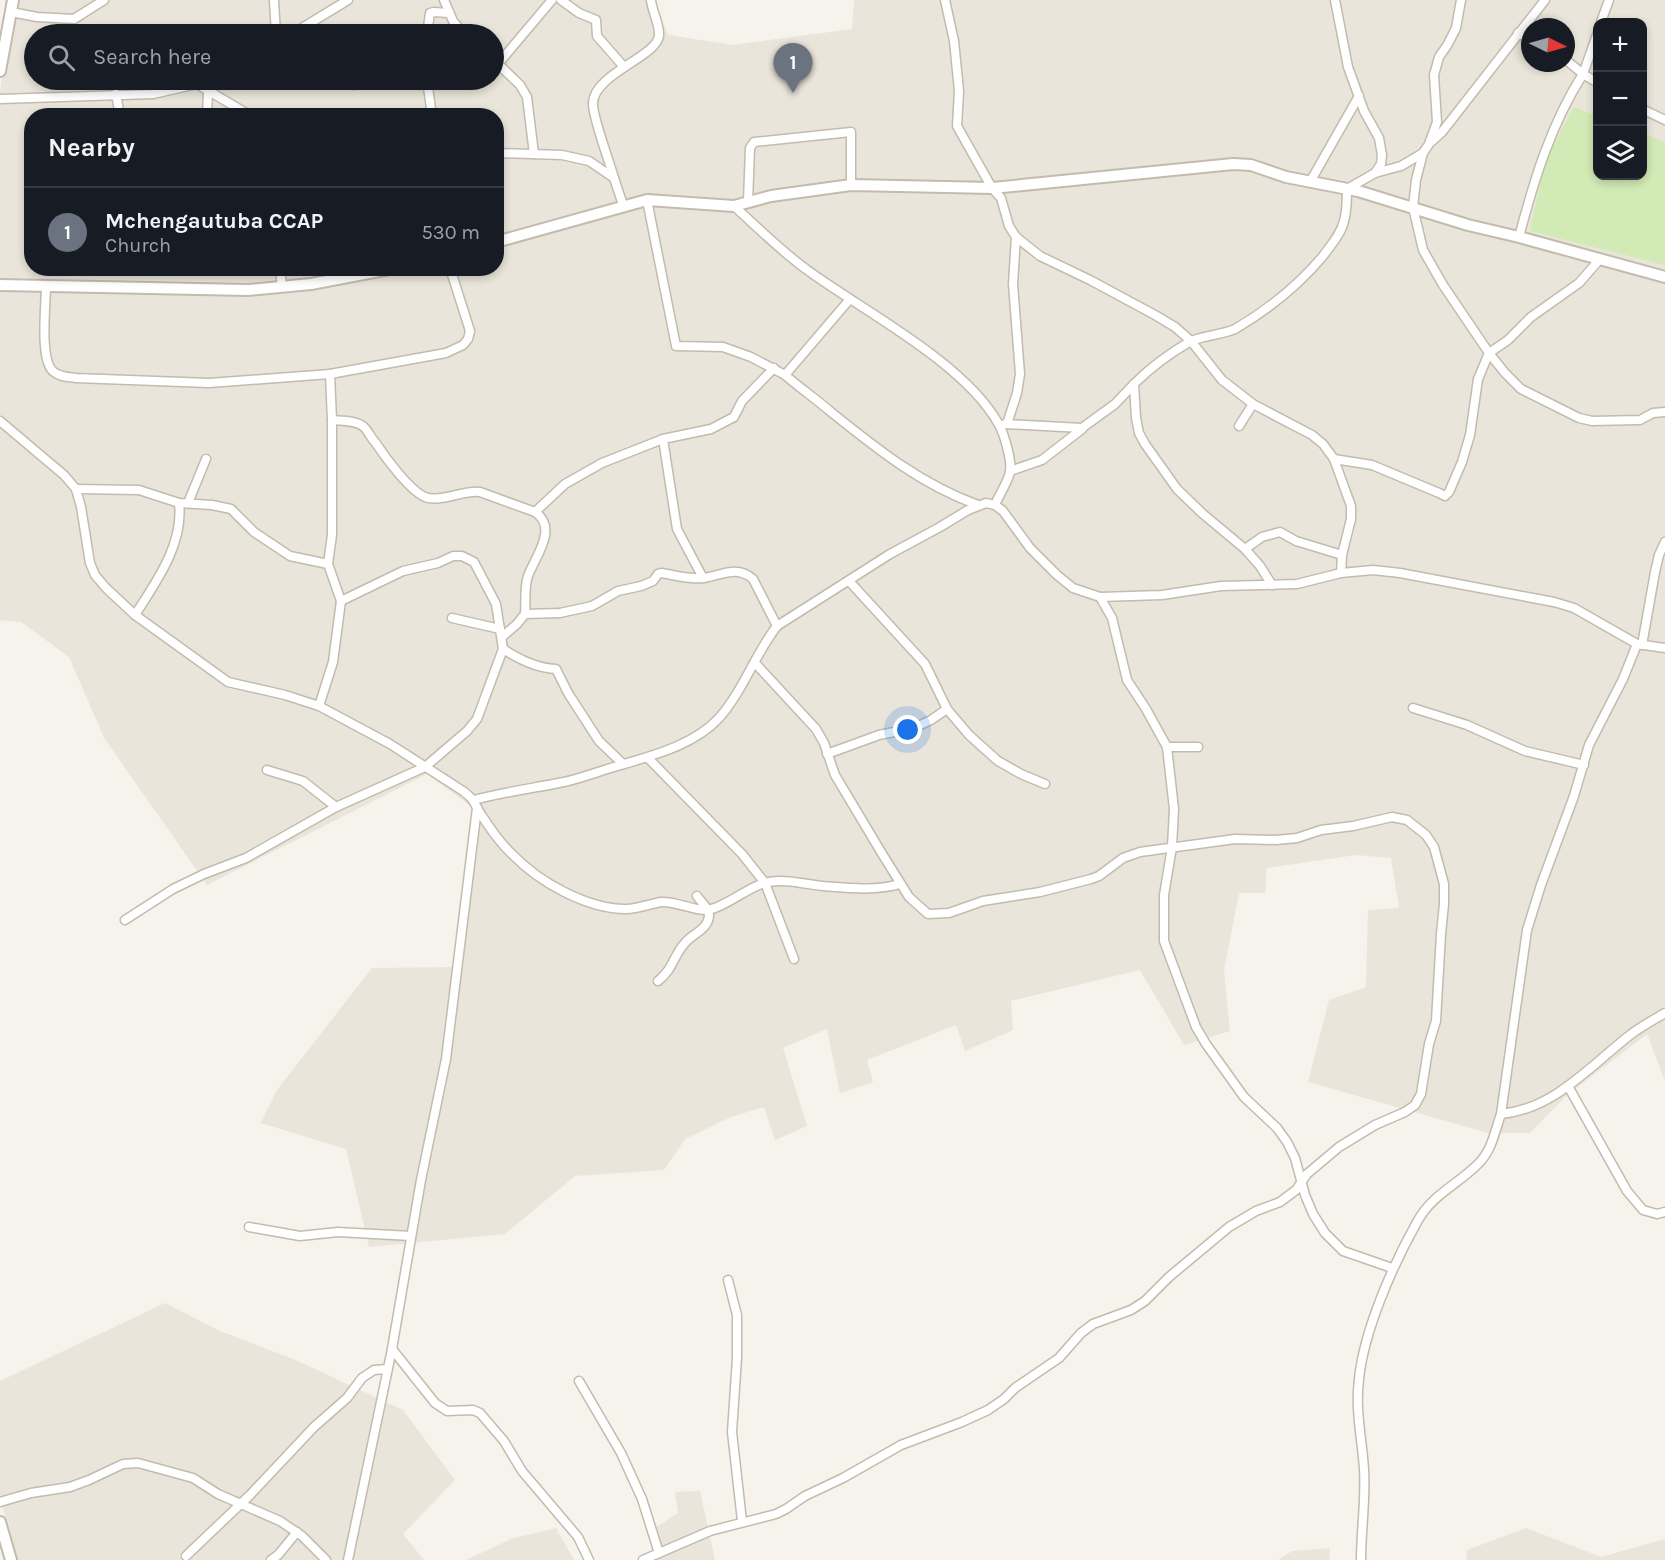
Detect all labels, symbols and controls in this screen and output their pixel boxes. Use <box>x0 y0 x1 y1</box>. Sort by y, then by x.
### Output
north arrow <box>1521 18 1575 72</box>
map controls <box>1593 18 1647 180</box>
button: + <box>1593 18 1647 72</box>
search box <box>24 24 504 90</box>
icon: search <box>45 41 78 74</box>
text: Search here <box>93 44 211 70</box>
pin: 1 <box>774 44 812 93</box>
button: − <box>1593 72 1647 126</box>
button: layers <box>1593 126 1647 180</box>
text: Nearby <box>48 132 135 163</box>
text: Mchengautuba CCAP <box>105 208 323 234</box>
text: 1 <box>64 221 71 244</box>
text: 530 m <box>422 221 480 244</box>
text: Church <box>105 234 171 257</box>
your location <box>893 715 922 744</box>

